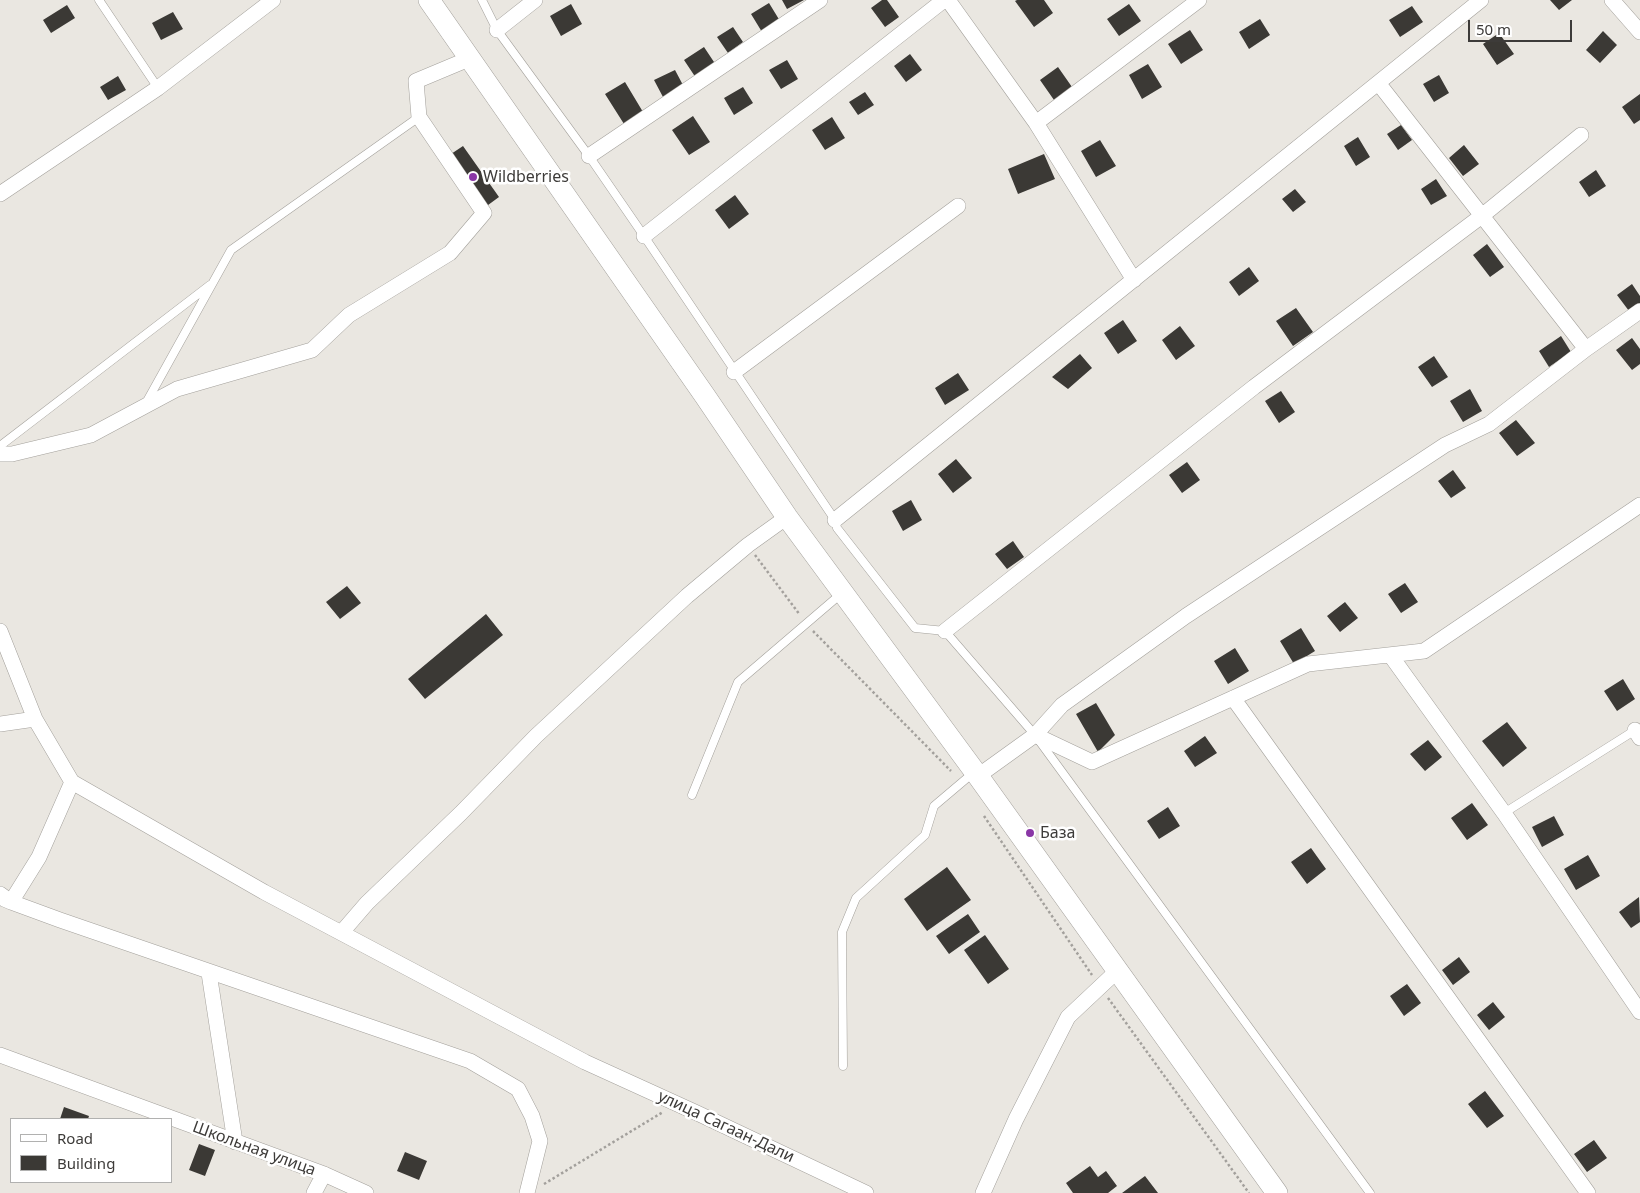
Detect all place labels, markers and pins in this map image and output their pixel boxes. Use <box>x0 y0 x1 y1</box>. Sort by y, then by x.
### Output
place label: Wildberries <box>483 167 569 187</box>
marker: Wildberries <box>467 171 479 183</box>
place label: База <box>1040 823 1075 843</box>
marker: База <box>1024 827 1036 839</box>

